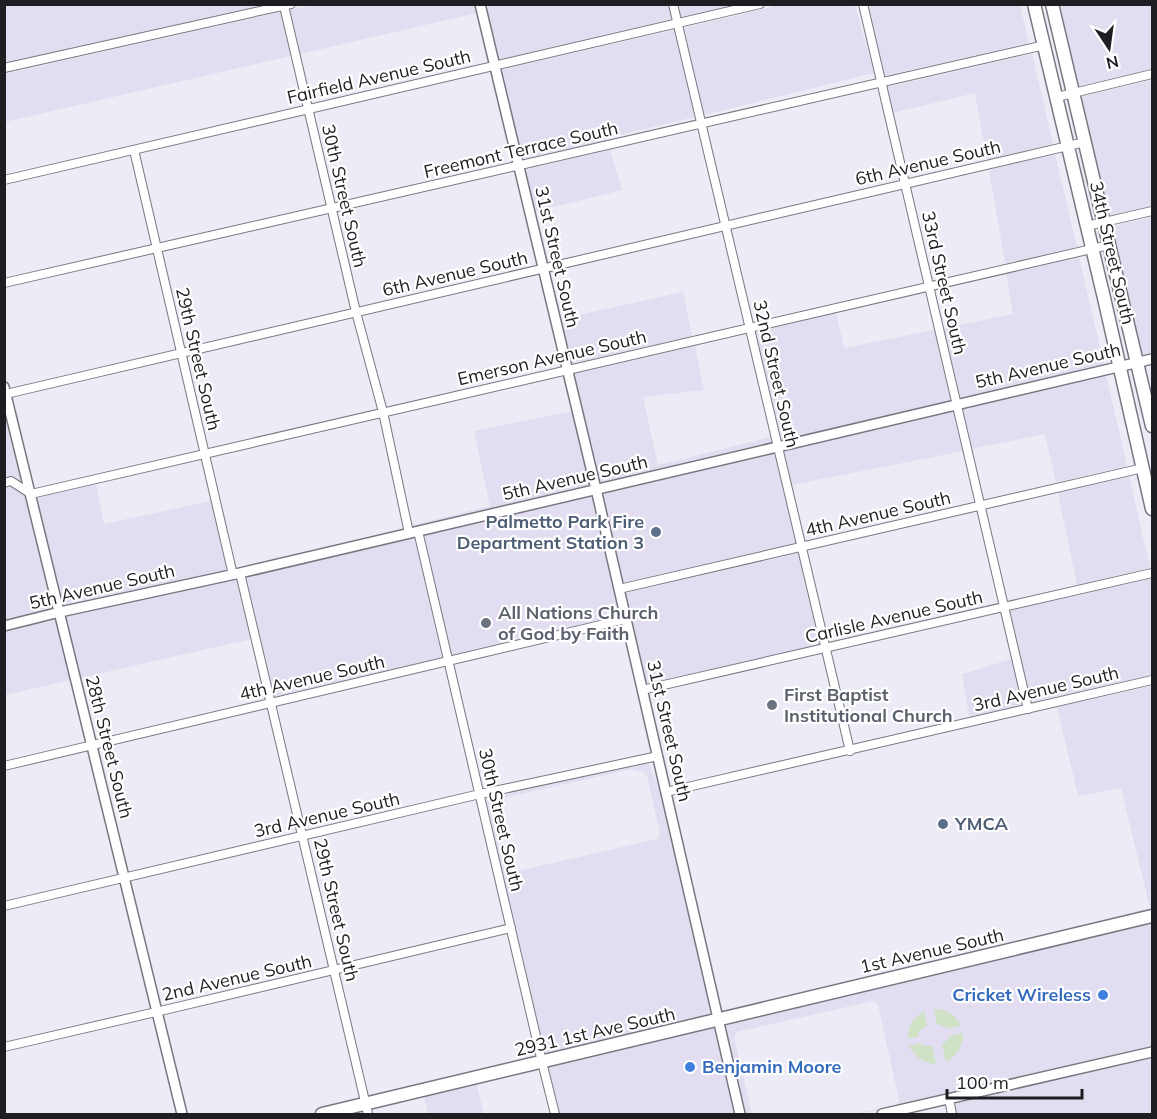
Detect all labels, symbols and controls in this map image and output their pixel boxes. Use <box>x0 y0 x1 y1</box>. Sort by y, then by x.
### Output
north arrow <box>1079 18 1139 78</box>
street label: Fairfield Avenue South <box>285 44 473 109</box>
text: N <box>1104 52 1121 74</box>
street label: Freemont Terrace South <box>422 116 620 183</box>
street label: 30th Street South <box>317 122 372 270</box>
street label: 6th Avenue South <box>853 135 1003 190</box>
street label: 34th Street South <box>1085 179 1140 327</box>
street label: 31st Street South <box>530 184 585 330</box>
street label: 33rd Street South <box>917 209 972 357</box>
street label: 6th Avenue South <box>380 246 530 301</box>
street label: 29th Street South <box>171 285 226 433</box>
street label: 32nd Street South <box>748 298 805 450</box>
street label: Emerson Avenue South <box>455 325 649 390</box>
street label: 5th Avenue South <box>973 338 1123 393</box>
street label: 5th Avenue South <box>500 450 650 505</box>
street label: 4th Avenue South <box>803 486 953 541</box>
place label: Palmetto Park Fire Department Station 3 <box>457 510 644 554</box>
marker: Palmetto Park Fire Department Station 3 <box>649 525 663 539</box>
street label: 5th Avenue South <box>27 559 177 614</box>
street label: Carlisle Avenue South <box>803 585 985 648</box>
place label: All Nations Church of God by Faith <box>498 601 658 645</box>
marker: All Nations Church of God by Faith <box>479 616 493 630</box>
street label: 4th Avenue South <box>237 650 387 705</box>
street label: 31st Street South <box>642 658 697 804</box>
street label: 3rd Avenue South <box>971 661 1121 716</box>
street label: 28th Street South <box>81 673 138 821</box>
place label: First Baptist Institutional Church <box>784 683 953 727</box>
marker: First Baptist Institutional Church <box>765 698 779 712</box>
street label: 30th Street South <box>474 746 529 894</box>
street label: 3rd Avenue South <box>252 787 402 842</box>
place label: YMCA <box>954 812 1009 835</box>
marker: YMCA <box>936 817 950 831</box>
street label: 29th Street South <box>309 836 364 984</box>
street label: 1st Avenue South <box>858 923 1006 978</box>
street label: 2nd Avenue South <box>160 949 314 1006</box>
place label: Cricket Wireless <box>952 983 1091 1006</box>
marker: Cricket Wireless <box>1096 988 1110 1002</box>
street label: 2931 1st Ave South <box>512 1002 677 1061</box>
place label: Benjamin Moore <box>702 1055 842 1078</box>
marker: Benjamin Moore <box>683 1060 697 1074</box>
scale bar <box>947 1062 1082 1100</box>
text: 100 m <box>956 1071 1009 1094</box>

